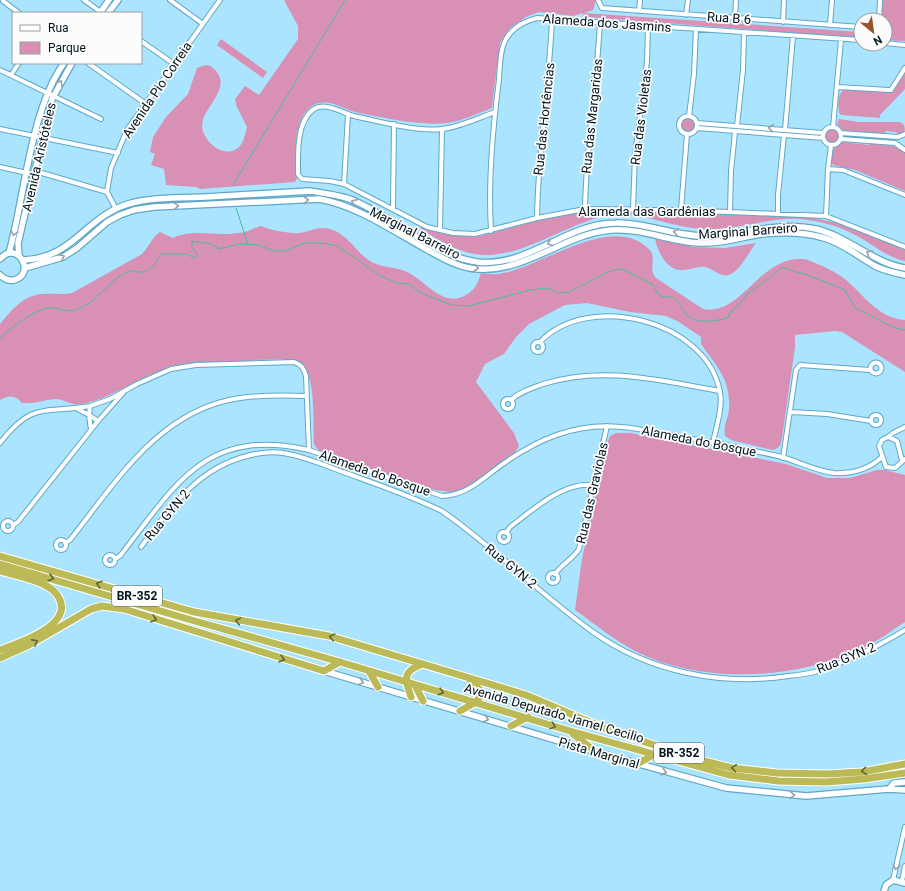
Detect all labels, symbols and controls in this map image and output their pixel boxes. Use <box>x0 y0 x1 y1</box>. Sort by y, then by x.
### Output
street label: Rua B 6 <box>706 9 752 27</box>
street label: Alameda dos Jasmins <box>542 11 672 35</box>
legend <box>12 12 142 64</box>
north arrow <box>853 12 893 52</box>
text: Rua <box>48 21 69 35</box>
text: N <box>871 33 884 48</box>
street label: Avenida Pio Correia <box>119 39 195 141</box>
text: Parque <box>48 41 86 55</box>
street label: Rua das Margaridas <box>579 57 606 174</box>
street label: Rua das Hortências <box>531 62 557 176</box>
street label: Rua das Violetas <box>628 68 654 166</box>
one-way arrow <box>56 80 63 87</box>
street label: Avenida Aristóteles <box>19 101 59 213</box>
one-way arrow <box>767 124 774 133</box>
one-way arrow <box>303 195 309 204</box>
one-way arrow <box>351 199 358 207</box>
one-way arrow <box>173 201 179 210</box>
street label: Marginal Barreiro <box>367 204 463 262</box>
street label: Alameda das Gardênias <box>578 204 716 219</box>
street label: Marginal Barreiro <box>698 220 798 242</box>
one-way arrow <box>673 228 679 236</box>
one-way arrow <box>11 230 19 237</box>
one-way arrow <box>547 238 555 246</box>
one-way arrow <box>866 251 873 258</box>
one-way arrow <box>57 254 65 262</box>
one-way arrow <box>473 263 479 272</box>
street label: Alameda do Bosque <box>640 423 758 459</box>
street label: Rua das Graviolas <box>573 441 611 545</box>
street label: Alameda do Bosque <box>318 447 433 499</box>
street label: Rua GYN 2 <box>141 486 193 544</box>
street label: Rua GYN 2 <box>482 541 540 591</box>
one-way arrow <box>47 573 54 582</box>
one-way arrow <box>96 580 103 589</box>
road number: BR-352 <box>112 586 162 606</box>
one-way arrow <box>151 614 158 623</box>
one-way arrow <box>235 617 242 625</box>
one-way arrow <box>328 633 335 642</box>
one-way arrow <box>31 639 39 647</box>
street label: Rua GYN 2 <box>814 639 878 677</box>
one-way arrow <box>278 654 285 663</box>
one-way arrow <box>358 677 365 686</box>
street label: Avenida Deputado Jamel Cecilio <box>462 680 646 746</box>
one-way arrow <box>437 687 444 696</box>
one-way arrow <box>482 714 489 723</box>
one-way arrow <box>550 721 557 730</box>
street label: Pista Marginal <box>557 734 641 772</box>
road number: BR-352 <box>654 743 704 763</box>
one-way arrow <box>731 764 737 773</box>
one-way arrow <box>861 766 867 775</box>
one-way arrow <box>661 767 668 776</box>
one-way arrow <box>789 791 795 799</box>
one-way arrow <box>892 864 901 871</box>

